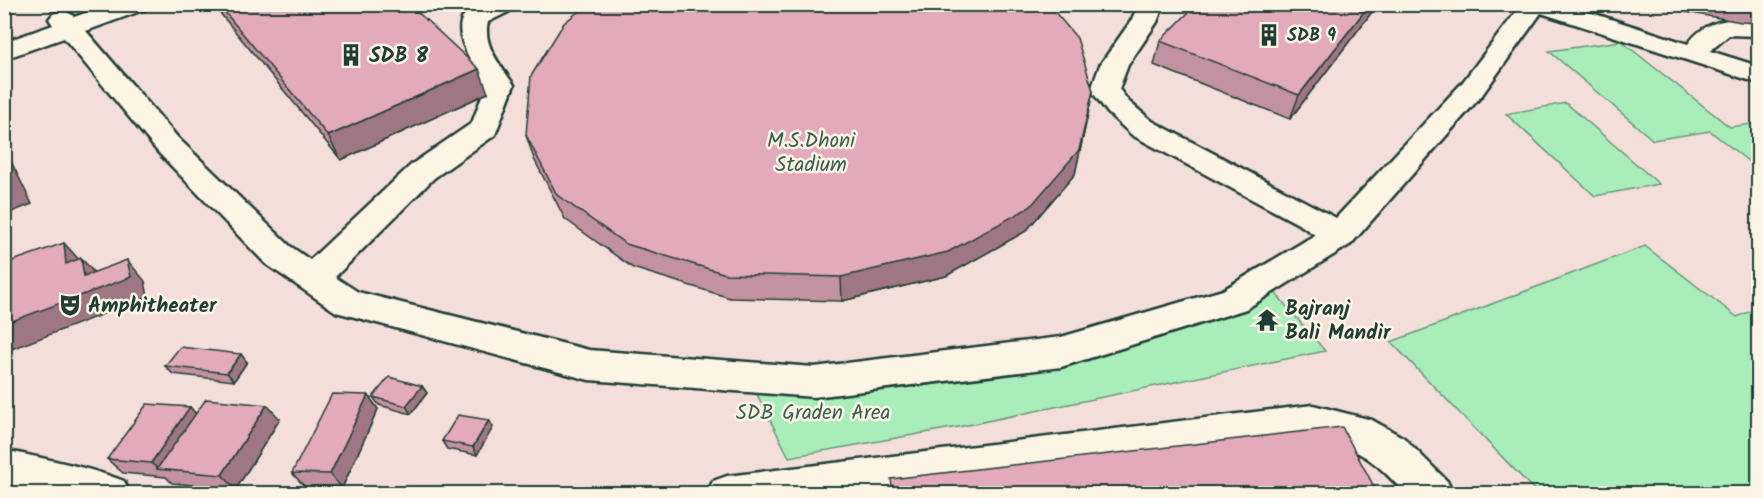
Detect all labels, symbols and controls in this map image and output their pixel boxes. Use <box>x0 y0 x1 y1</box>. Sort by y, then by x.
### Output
building icon: SDB 9 <box>1256 22 1282 48</box>
place label: SDB 9 <box>1287 22 1336 51</box>
place label: SDB 8 <box>369 40 429 73</box>
building icon: SDB 8 <box>338 42 364 68</box>
park label: M.S.Dhoni Stadium <box>767 125 856 182</box>
place label: Amphitheater <box>88 290 218 323</box>
theatre icon: Amphitheater <box>57 292 83 318</box>
place label: Bajranj Bali Mandir <box>1285 293 1392 350</box>
temple icon: Bajranj Bali Mandir <box>1254 307 1280 333</box>
park label: SDB Graden Area <box>736 397 890 430</box>

